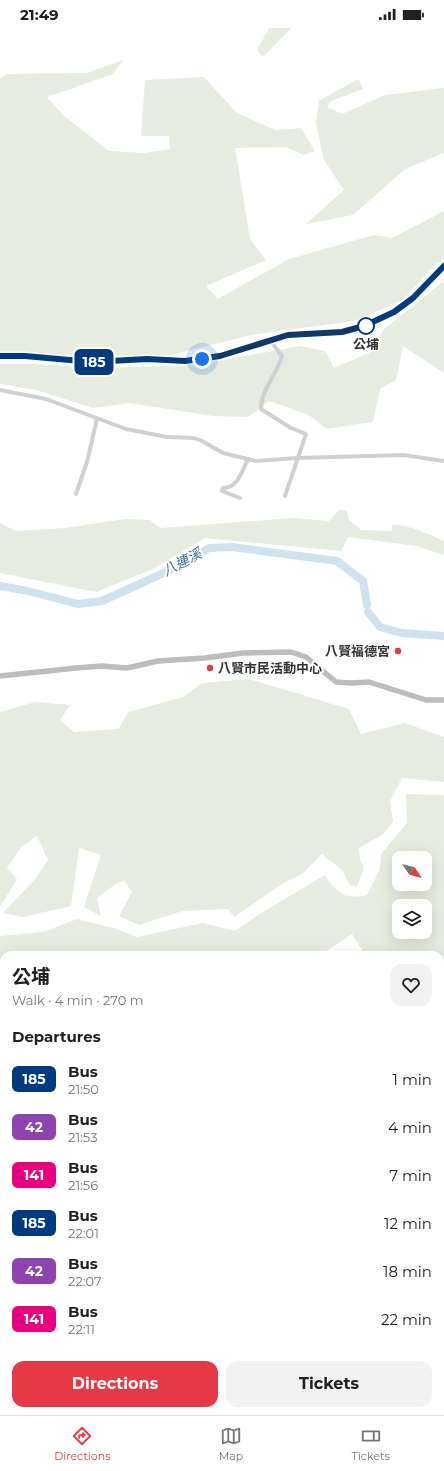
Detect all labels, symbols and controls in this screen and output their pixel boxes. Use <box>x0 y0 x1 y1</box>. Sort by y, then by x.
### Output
text: 21:49 <box>20 5 59 24</box>
marker: 公埔 <box>357 317 375 335</box>
place label: 公埔 <box>353 336 379 352</box>
line badge: 185 <box>71 349 117 375</box>
your location <box>192 349 212 369</box>
text: 185 <box>82 353 106 371</box>
water label: 八連溪 <box>159 543 207 580</box>
place label: 八賢福德宮 <box>325 643 390 659</box>
marker: 八賢福德宮 <box>393 646 403 656</box>
place label: 八賢市民活動中心 <box>218 660 322 676</box>
marker: 八賢市民活動中心 <box>205 663 215 673</box>
north arrow <box>392 851 432 891</box>
map controls <box>392 851 432 939</box>
button: layers <box>392 899 432 939</box>
button: heart <box>390 964 432 1006</box>
text: 公埔 <box>12 965 50 988</box>
text: Walk · 4 min · 270 m <box>12 992 143 1008</box>
text: Departures <box>12 1027 101 1046</box>
text: Bus <box>68 1062 98 1081</box>
text: 185 <box>22 1070 46 1088</box>
text: 1 min <box>393 1070 432 1089</box>
text: 21:50 <box>68 1081 99 1097</box>
text: Bus <box>68 1110 98 1129</box>
text: 42 <box>25 1118 43 1136</box>
text: 4 min <box>388 1118 432 1137</box>
text: 21:53 <box>68 1129 97 1145</box>
text: Bus <box>68 1158 98 1177</box>
text: 141 <box>24 1166 44 1184</box>
text: 7 min <box>389 1166 432 1185</box>
text: 21:56 <box>68 1177 98 1193</box>
text: Bus <box>68 1206 98 1225</box>
text: 185 <box>22 1214 46 1232</box>
text: 12 min <box>384 1214 432 1233</box>
text: 22:01 <box>68 1225 99 1241</box>
text: Bus <box>68 1254 98 1273</box>
text: 42 <box>25 1262 43 1280</box>
text: 18 min <box>383 1262 432 1281</box>
text: 22:07 <box>68 1273 102 1289</box>
text: Bus <box>68 1302 98 1321</box>
text: 141 <box>24 1310 44 1328</box>
text: 22 min <box>381 1310 432 1329</box>
text: 22:11 <box>68 1321 95 1337</box>
button: Directions <box>12 1361 218 1407</box>
button: Tickets <box>226 1361 432 1407</box>
tab: Directions <box>54 1425 111 1463</box>
tab: Map <box>219 1425 243 1463</box>
tab: Tickets <box>352 1425 390 1463</box>

